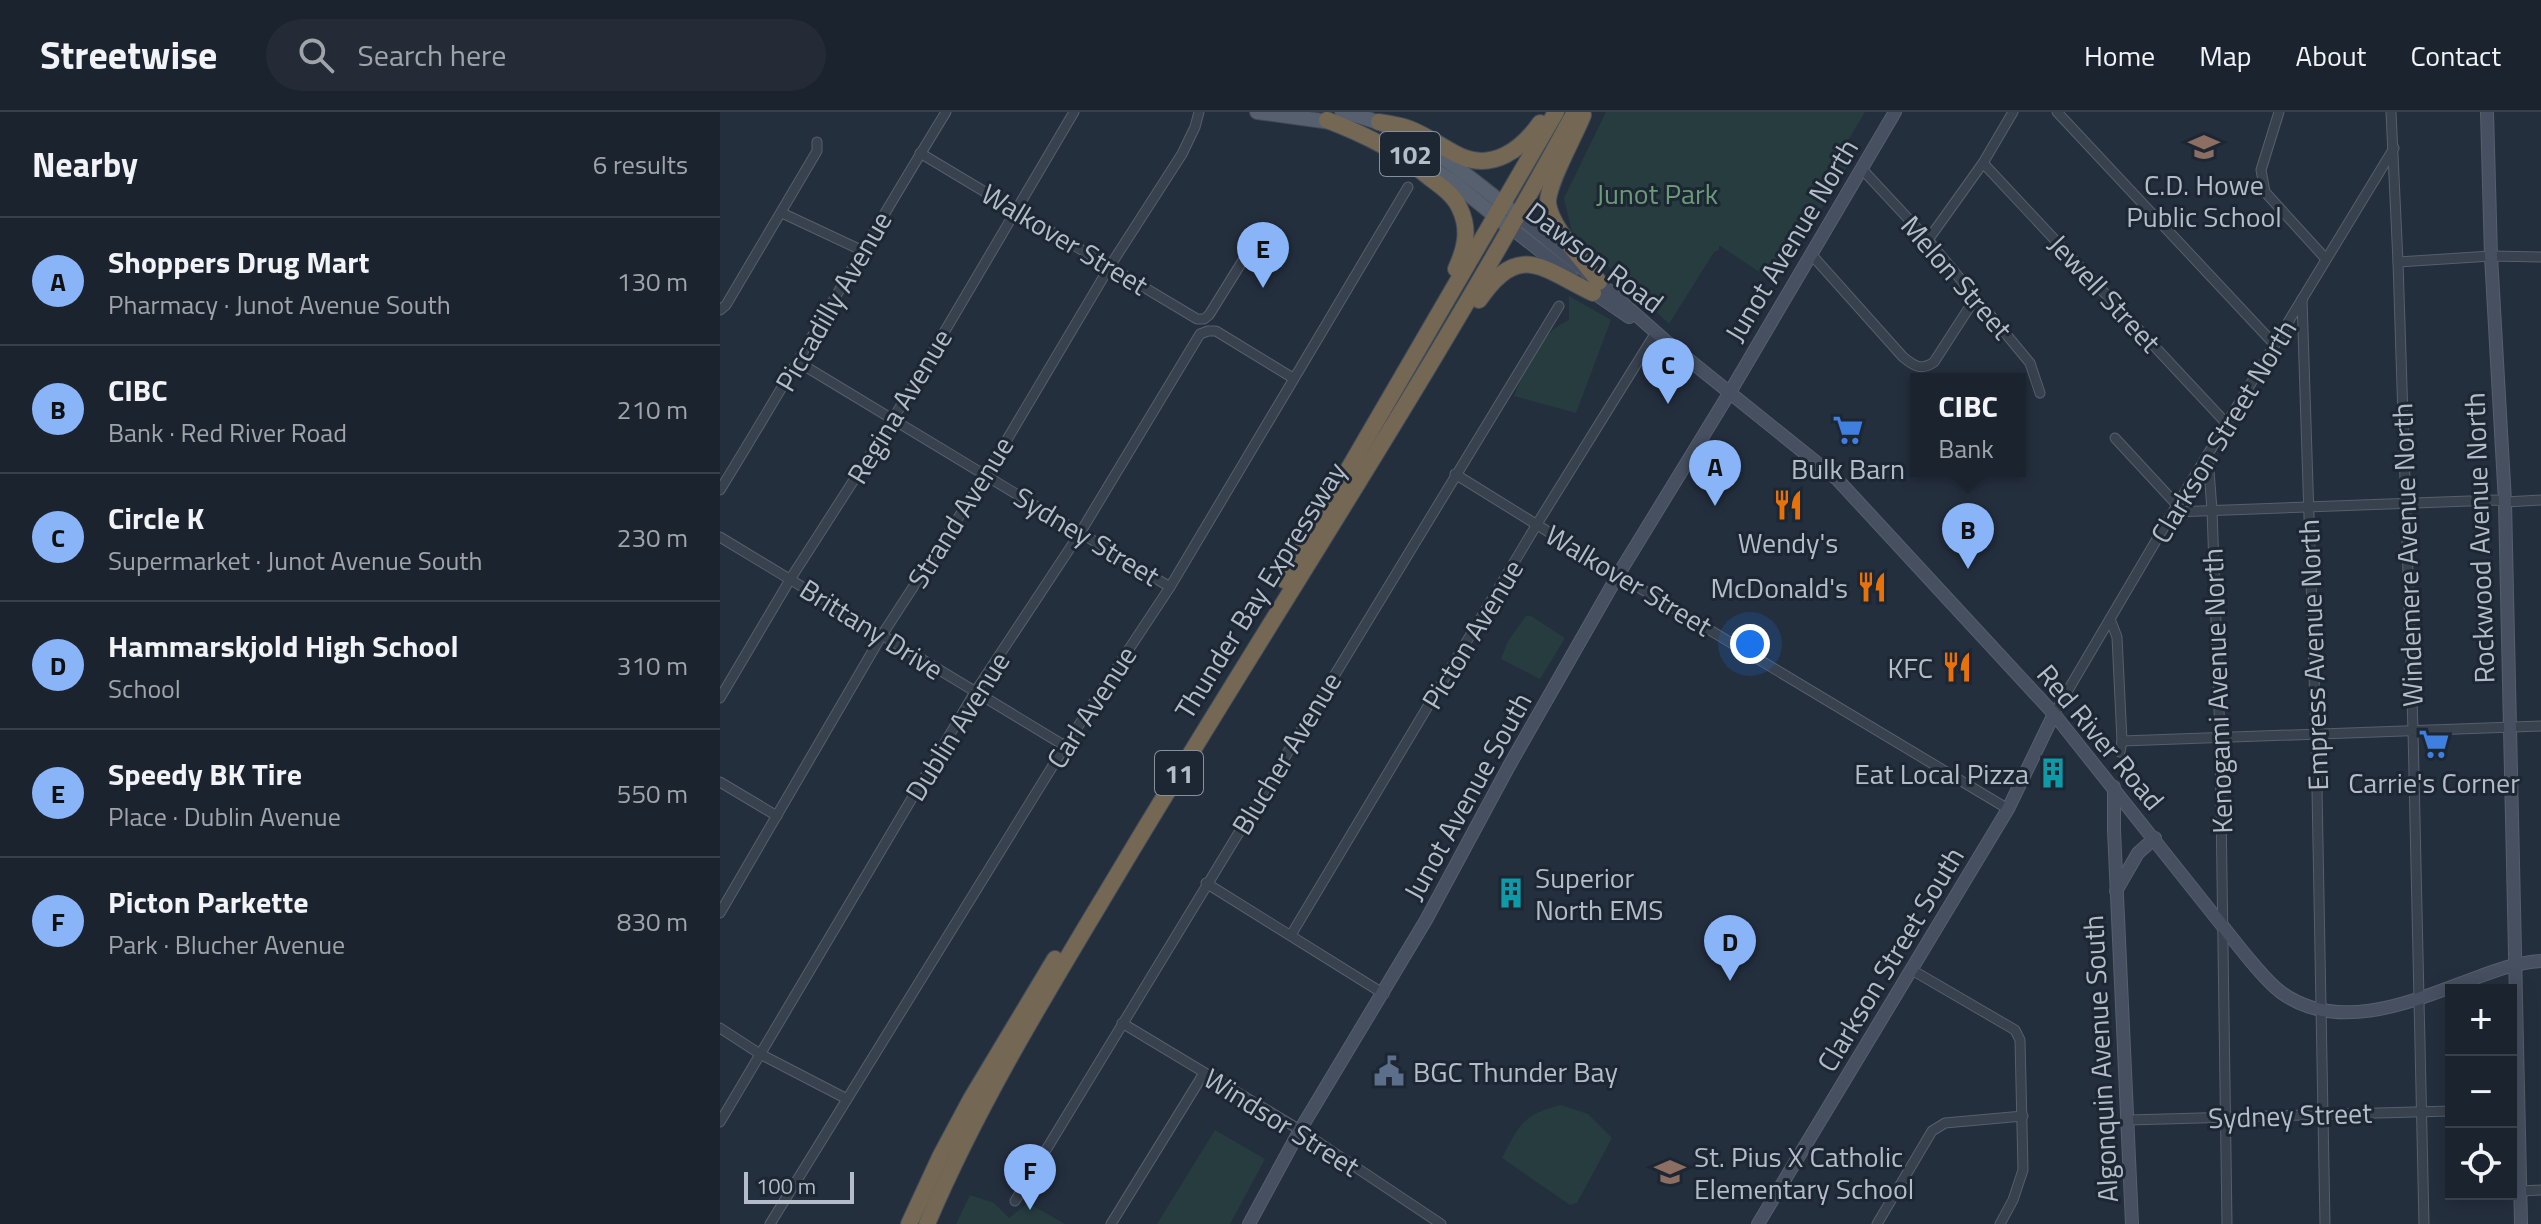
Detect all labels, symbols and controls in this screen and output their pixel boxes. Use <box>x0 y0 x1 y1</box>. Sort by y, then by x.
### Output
search box <box>266 19 826 91</box>
text: Streetwise <box>40 26 218 84</box>
text: Search here <box>358 32 506 78</box>
icon: search <box>294 33 338 77</box>
text: Home <box>2084 34 2155 77</box>
text: Map <box>2199 34 2252 77</box>
text: About <box>2296 34 2366 77</box>
text: Contact <box>2410 34 2501 77</box>
street label: Junot Avenue North <box>1713 130 1869 350</box>
school or university icon: C.D. Howe Public School <box>2187 130 2221 164</box>
road number: 102 <box>1380 132 1440 176</box>
text: Nearby <box>32 138 138 190</box>
text: 6 results <box>593 145 688 184</box>
place label: C.D. Howe Public School <box>2126 163 2282 238</box>
street label: Walkover Street <box>973 172 1157 306</box>
park label: Junot Park <box>1596 172 1718 215</box>
street label: Dawson Road <box>1517 191 1673 323</box>
street label: Piccadilly Avenue <box>764 203 902 399</box>
street label: Melon Street <box>1891 205 2023 349</box>
pin: E <box>1237 222 1289 288</box>
street label: Jewell Street <box>2039 224 2171 362</box>
text: Shoppers Drug Mart <box>108 239 369 285</box>
text: A <box>50 262 66 301</box>
text: 130 m <box>617 262 688 301</box>
text: Pharmacy · Junot Avenue South <box>108 285 451 324</box>
street label: Clarkson Street North <box>2139 311 2307 551</box>
street label: Regina Avenue <box>836 320 962 492</box>
pin: C <box>1642 338 1694 404</box>
text: CIBC <box>108 367 167 413</box>
popup <box>1910 373 2026 477</box>
text: CIBC <box>1938 383 1998 429</box>
text: B <box>50 390 66 429</box>
text: 210 m <box>617 390 688 429</box>
street label: Rockwood Avenue North <box>2452 392 2506 684</box>
street label: Windemere Avenue North <box>2380 402 2434 708</box>
text: Bank · Red River Road <box>108 413 347 452</box>
supermarket icon: Bulk Barn <box>1831 413 1865 447</box>
street label: Strand Avenue <box>896 428 1024 596</box>
text: Bank <box>1938 429 1994 468</box>
pin: A <box>1689 440 1741 506</box>
place label: Bulk Barn <box>1791 447 1905 490</box>
street label: Thunder Bay Expressway <box>1163 453 1357 727</box>
street label: Sydney Street <box>1006 475 1168 597</box>
restaurant icon: Wendy's <box>1771 488 1805 522</box>
text: Circle K <box>108 495 204 541</box>
pin: B <box>1942 503 1994 569</box>
street label: Walkover Street <box>1537 513 1721 647</box>
text: C <box>51 518 65 557</box>
text: 230 m <box>617 518 688 557</box>
street label: Empress Avenue North <box>2287 519 2339 791</box>
place label: Wendy's <box>1738 521 1838 564</box>
text: Supermarket · Junot Avenue South <box>108 541 482 580</box>
street label: Kenogami Avenue North <box>2191 548 2243 834</box>
street label: Picton Avenue <box>1410 551 1534 717</box>
place label: McDonald's <box>1711 566 1848 609</box>
street label: Brittany Drive <box>792 568 952 690</box>
restaurant icon: McDonald's <box>1855 570 1889 604</box>
text: Hammarskjold High School <box>108 623 459 669</box>
your location <box>1730 624 1770 664</box>
street label: Carl Avenue <box>1035 637 1147 777</box>
street label: Dublin Avenue <box>894 643 1020 809</box>
text: D <box>50 646 66 685</box>
text: 310 m <box>617 646 688 685</box>
place label: KFC <box>1887 646 1933 689</box>
restaurant icon: KFC <box>1940 650 1974 684</box>
street label: Red River Road <box>2027 654 2175 820</box>
street label: Blucher Avenue <box>1220 663 1352 843</box>
text: School <box>108 669 181 708</box>
street label: Junot Avenue South <box>1392 684 1542 908</box>
supermarket icon: Carrie's Corner <box>2417 727 2451 761</box>
text: Speedy BK Tire <box>108 751 302 797</box>
road number: 11 <box>1155 751 1203 795</box>
place label: Eat Local Pizza <box>1854 752 2029 795</box>
building icon: Eat Local Pizza <box>2036 756 2070 790</box>
place label: Carrie's Corner <box>2348 761 2520 804</box>
text: E <box>51 774 65 813</box>
text: 550 m <box>617 774 688 813</box>
text: Place · Dublin Avenue <box>108 797 341 836</box>
street label: Clarkson Street South <box>1806 838 1974 1080</box>
place label: Superior North EMS <box>1535 856 1663 931</box>
building icon: Superior North EMS <box>1494 876 1528 910</box>
text: Picton Parkette <box>108 879 309 925</box>
text: F <box>51 902 65 941</box>
text: 830 m <box>617 902 688 941</box>
street label: Algonquin Avenue South <box>2071 914 2129 1204</box>
pin: D <box>1704 915 1756 981</box>
text: Park · Blucher Avenue <box>108 925 345 964</box>
map controls <box>2445 984 2517 1200</box>
button: + <box>2445 984 2517 1056</box>
place label: BGC Thunder Bay <box>1413 1050 1618 1093</box>
public building icon: BGC Thunder Bay <box>1372 1054 1406 1088</box>
button: − <box>2445 1056 2517 1128</box>
street label: Windsor Street <box>1196 1057 1368 1187</box>
street label: Sydney Street <box>2207 1091 2373 1139</box>
button: locate <box>2445 1128 2517 1200</box>
place label: St. Pius X Catholic Elementary School <box>1694 1135 1914 1210</box>
pin: F <box>1004 1144 1056 1210</box>
school or university icon: St. Pius X Catholic Elementary School <box>1653 1155 1687 1189</box>
scale bar <box>744 1168 854 1204</box>
text: 100 m <box>756 1169 816 1203</box>

